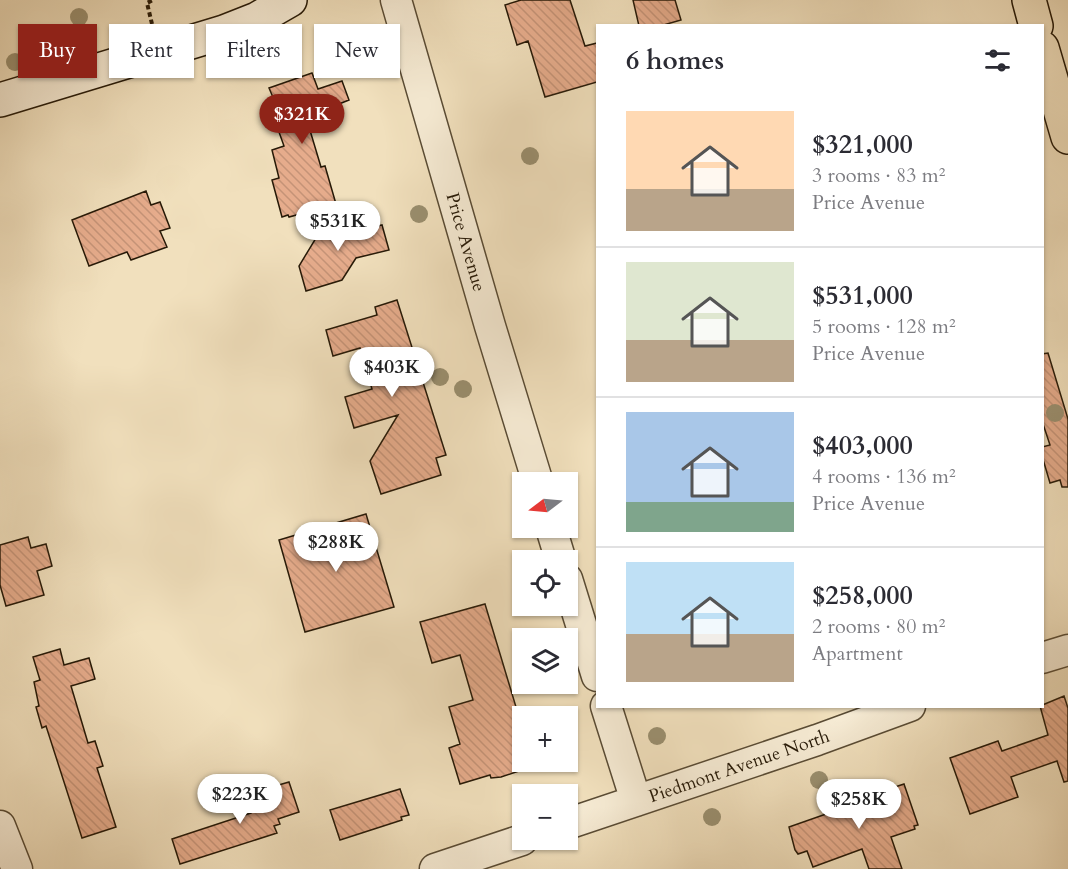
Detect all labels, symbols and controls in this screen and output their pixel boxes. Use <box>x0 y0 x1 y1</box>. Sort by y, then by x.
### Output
chip: Buy <box>18 24 97 78</box>
chip: Rent <box>109 24 194 78</box>
chip: Filters <box>206 24 302 78</box>
chip: New <box>314 24 400 78</box>
text: 6 homes <box>626 43 724 78</box>
icon: filters <box>981 44 1014 77</box>
pin: $321K <box>260 94 344 145</box>
text: $321K <box>273 100 331 127</box>
text: $321,000 <box>812 127 913 162</box>
icon: home <box>674 135 746 207</box>
text: 3 rooms · 83 m² <box>812 162 945 189</box>
text: Price Avenue <box>812 189 925 216</box>
street label: Price Avenue <box>439 190 492 295</box>
pin: $531K <box>296 201 380 252</box>
text: $531K <box>309 207 367 234</box>
text: $531,000 <box>812 278 913 313</box>
icon: home <box>674 286 746 358</box>
text: 5 rooms · 128 m² <box>812 313 956 340</box>
text: Price Avenue <box>812 340 925 367</box>
pin: $403K <box>350 347 434 398</box>
text: $403K <box>363 353 421 380</box>
text: $403,000 <box>812 428 913 463</box>
icon: home <box>674 436 746 508</box>
text: 4 rooms · 136 m² <box>812 463 956 490</box>
north arrow <box>512 472 578 538</box>
map controls <box>512 472 578 850</box>
text: Price Avenue <box>812 490 925 517</box>
pin: $288K <box>294 522 378 573</box>
text: $288K <box>307 528 365 555</box>
button: locate <box>512 550 578 616</box>
text: $258,000 <box>812 578 913 613</box>
icon: home <box>674 586 746 658</box>
text: 2 rooms · 80 m² <box>812 613 945 640</box>
button: layers <box>512 628 578 694</box>
text: Apartment <box>812 640 903 667</box>
button: + <box>512 706 578 772</box>
street label: Piedmont Avenue North <box>645 724 833 809</box>
pin: $223K <box>198 774 282 825</box>
pin: $258K <box>817 779 901 830</box>
text: $223K <box>211 780 269 807</box>
button: − <box>512 784 578 850</box>
text: $258K <box>830 785 888 812</box>

